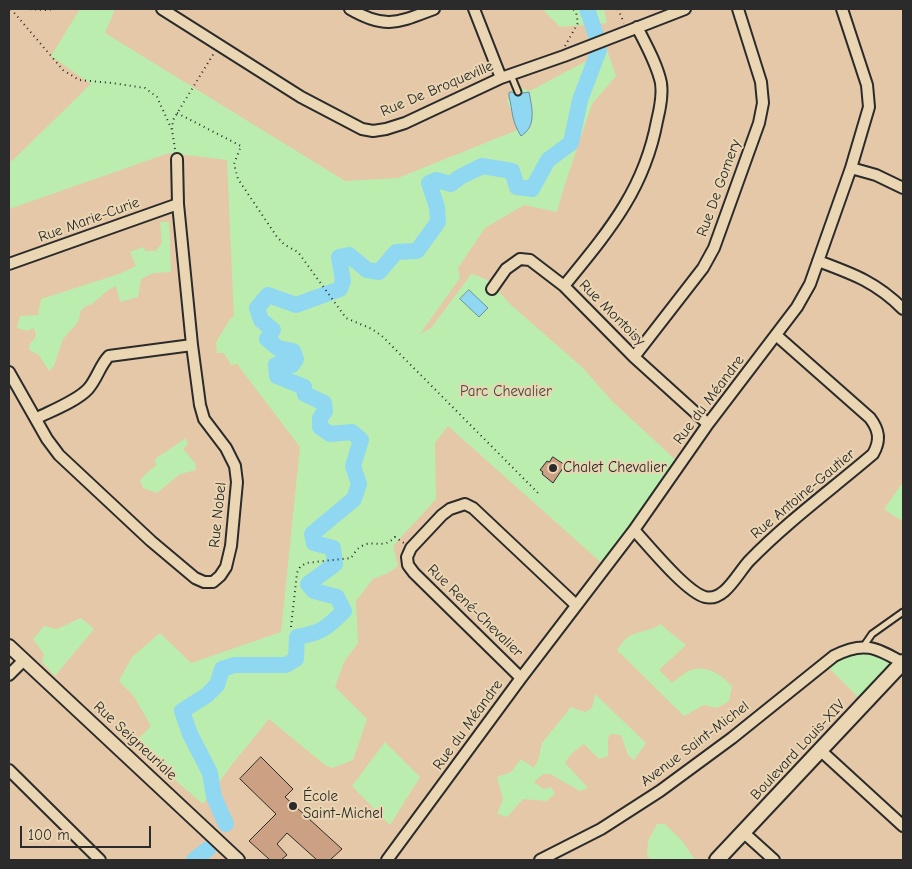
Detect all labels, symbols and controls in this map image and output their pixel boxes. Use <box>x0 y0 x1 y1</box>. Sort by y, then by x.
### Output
street label: Rue De Broqueville <box>378 57 496 121</box>
street label: Rue De Gomery <box>693 137 745 239</box>
street label: Rue Marie-Curie <box>36 193 142 247</box>
street label: Rue Montoisy <box>575 276 649 350</box>
street label: Rue du Méandre <box>670 352 748 448</box>
park label: Parc Chevalier <box>460 383 552 401</box>
street label: Rue Antoine-Gautier <box>747 445 859 543</box>
place label: Chalet Chevalier <box>563 459 667 477</box>
marker: Chalet Chevalier <box>547 462 559 474</box>
street label: Rue Nobel <box>206 481 230 549</box>
street label: Rue René-Chevalier <box>423 561 527 661</box>
street label: Rue du Méandre <box>429 676 507 774</box>
street label: Boulevard Louis-XIV <box>747 696 849 804</box>
street label: Avenue Saint-Michel <box>637 697 753 791</box>
street label: Rue Seigneuriale <box>89 698 181 784</box>
place label: École Saint-Michel <box>303 788 383 823</box>
marker: École Saint-Michel <box>287 800 299 812</box>
scale bar <box>22 816 154 848</box>
text: 100 m <box>28 826 70 844</box>

